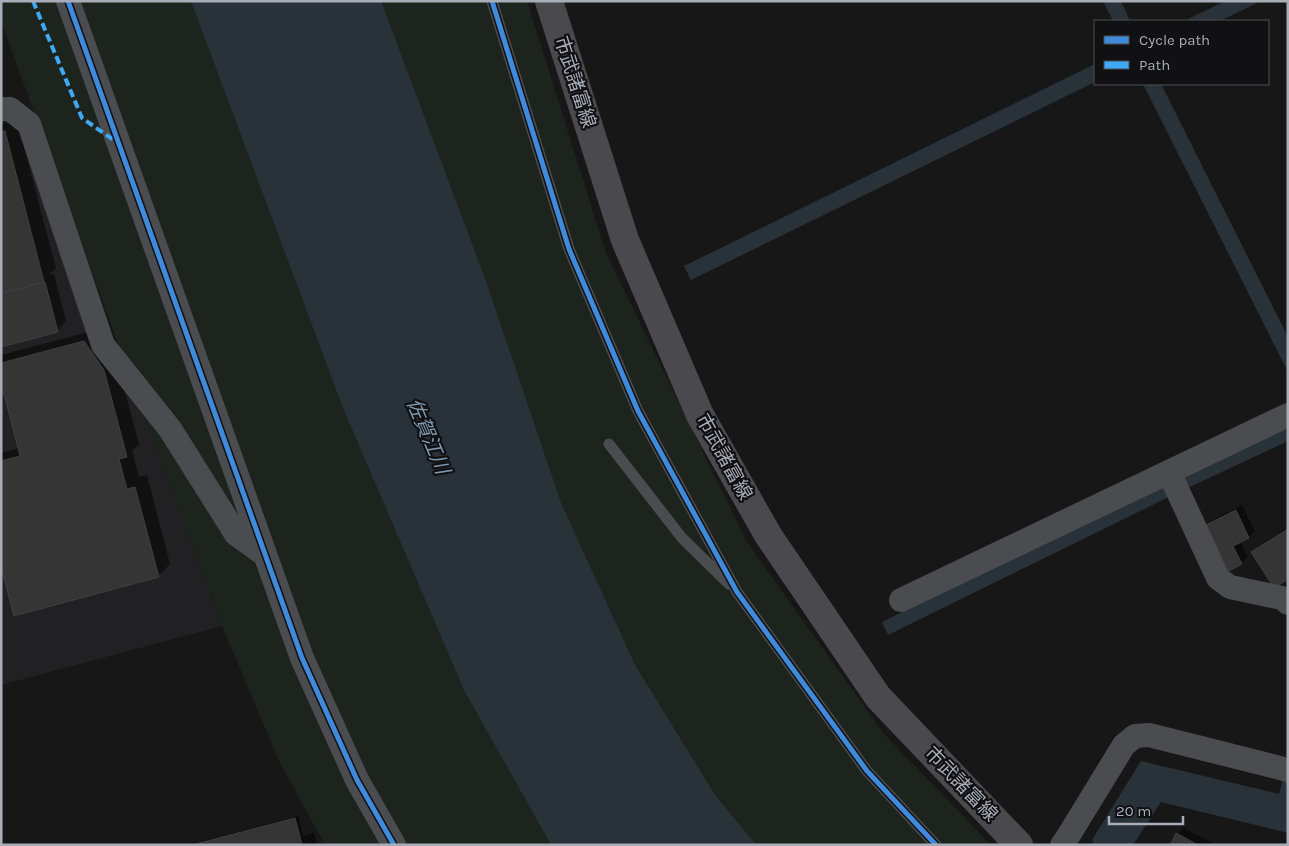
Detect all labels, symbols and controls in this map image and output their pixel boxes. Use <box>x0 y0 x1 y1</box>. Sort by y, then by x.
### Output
legend <box>1094 20 1269 85</box>
text: Cycle path <box>1139 31 1210 49</box>
street label: 市武諸富線 <box>550 33 600 131</box>
text: Path <box>1139 56 1170 74</box>
water label: 佐賀江川 <box>402 395 455 479</box>
street label: 市武諸富線 <box>691 410 757 504</box>
street label: 市武諸富線 <box>920 742 1002 826</box>
scale bar <box>1109 794 1183 826</box>
text: 20 m <box>1116 802 1151 820</box>

